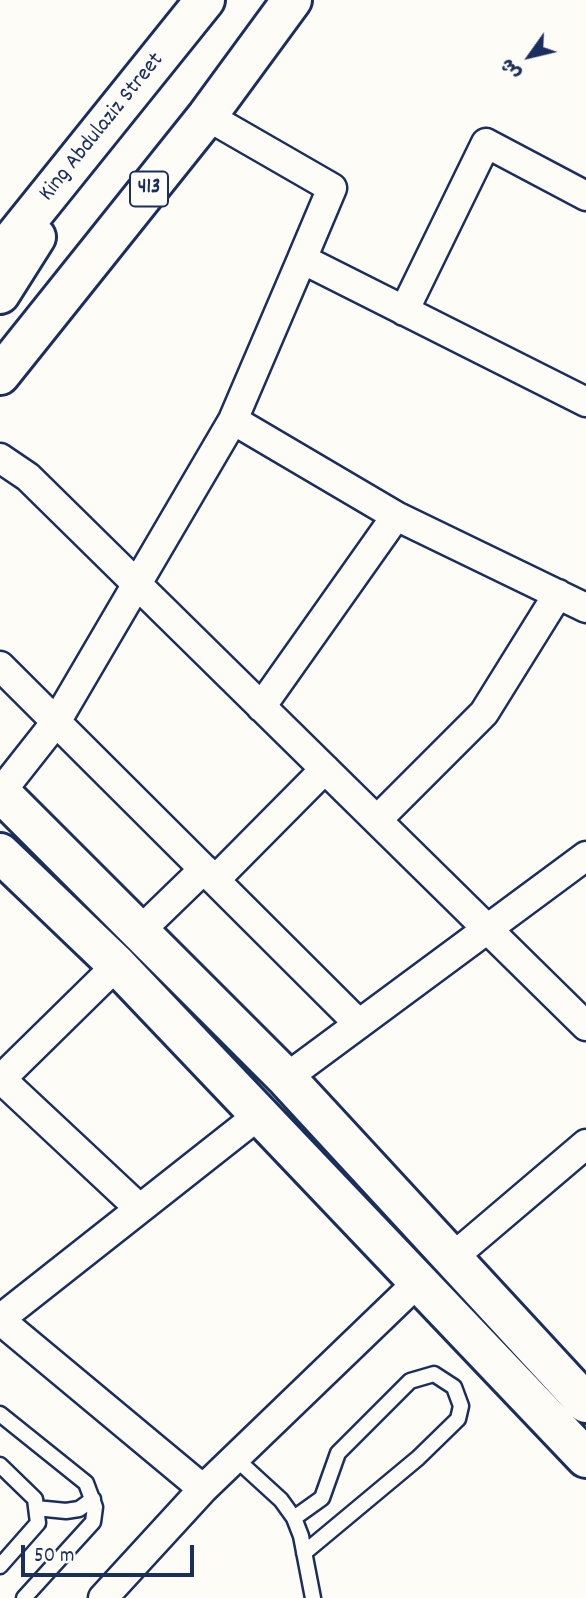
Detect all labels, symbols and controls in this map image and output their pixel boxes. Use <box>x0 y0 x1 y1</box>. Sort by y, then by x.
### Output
north arrow <box>495 21 565 91</box>
street label: King Abdulaziz Street <box>35 48 171 208</box>
text: ش <box>495 52 529 84</box>
road number: 413 <box>130 172 168 206</box>
scale bar <box>24 1532 198 1576</box>
text: 50 m <box>34 1542 74 1572</box>

